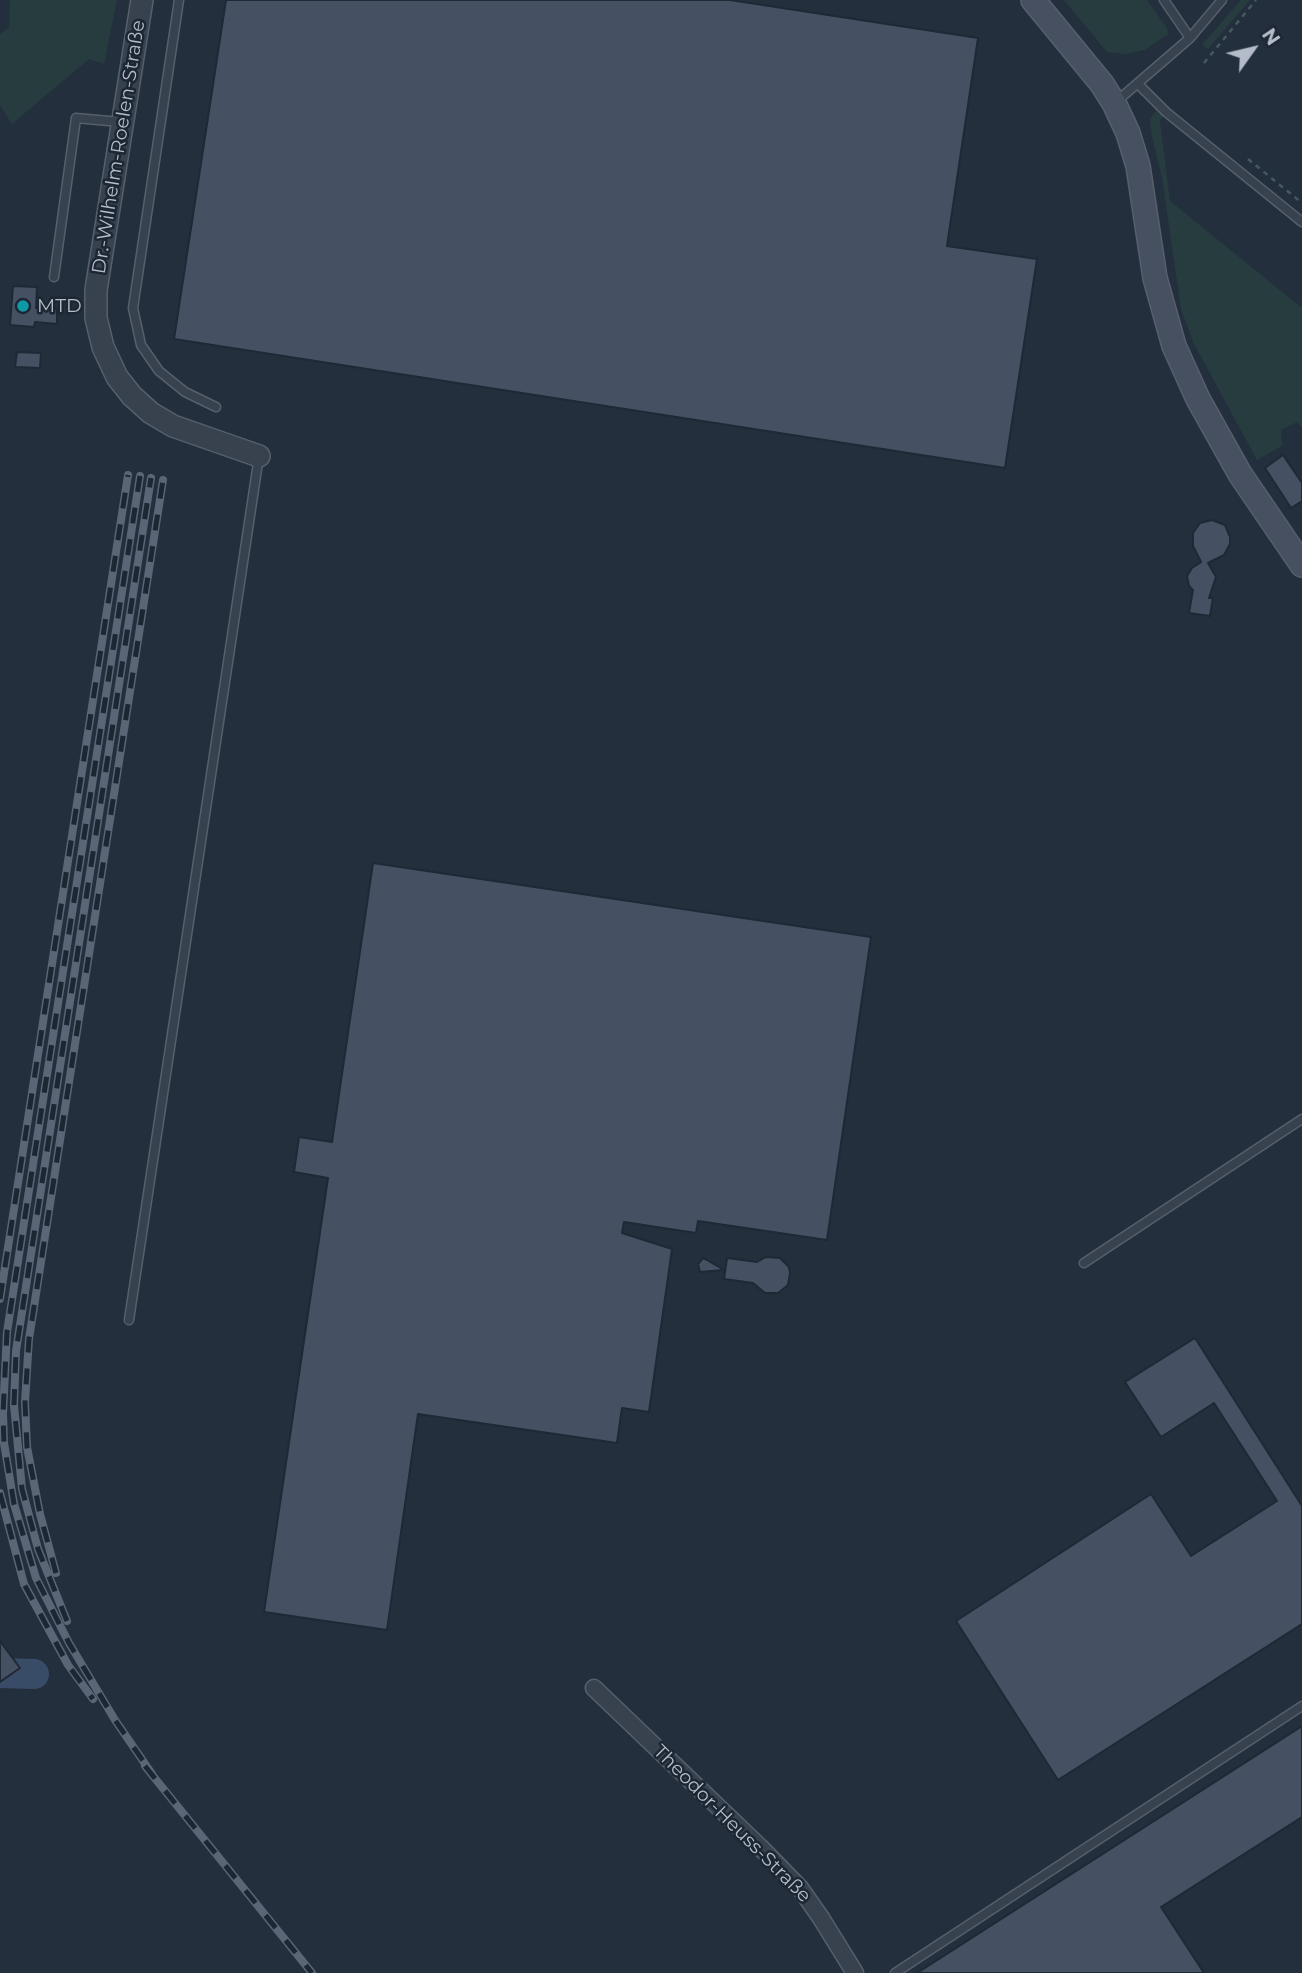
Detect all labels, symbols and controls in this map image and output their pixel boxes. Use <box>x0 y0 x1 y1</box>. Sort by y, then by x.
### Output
north arrow <box>1218 14 1288 84</box>
street label: Dr.-Wilhelm-Roelen-Straße <box>88 18 150 276</box>
text: N <box>1257 24 1285 50</box>
place label: MTD <box>37 295 82 317</box>
marker: MTD <box>15 298 31 314</box>
street label: Theodor-Heuss-Straße <box>648 1740 816 1908</box>

